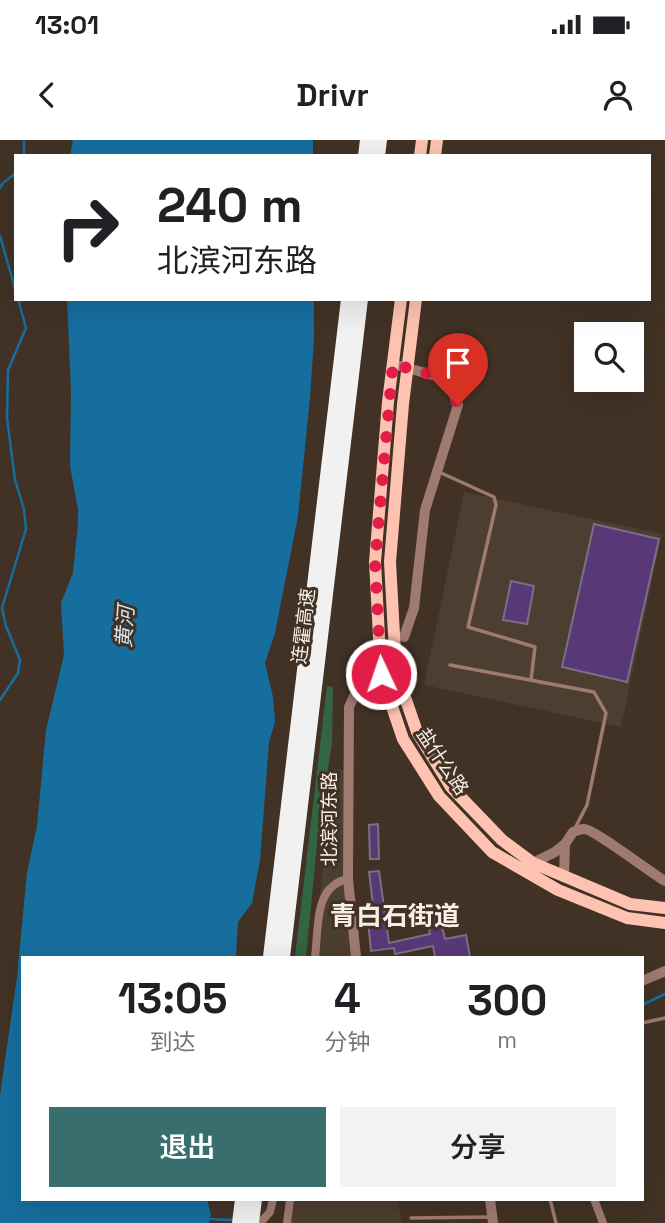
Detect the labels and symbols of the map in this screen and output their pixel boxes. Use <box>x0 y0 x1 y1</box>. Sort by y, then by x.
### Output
pin <box>428 333 488 405</box>
street label: 连霍高速 <box>286 587 321 665</box>
water label: 黄河 <box>110 601 140 649</box>
position arrow <box>344 637 418 711</box>
street label: 盐什公路 <box>411 723 474 800</box>
street label: 北滨河东路 <box>317 771 342 867</box>
district label: 青白石街道 <box>330 899 460 933</box>

